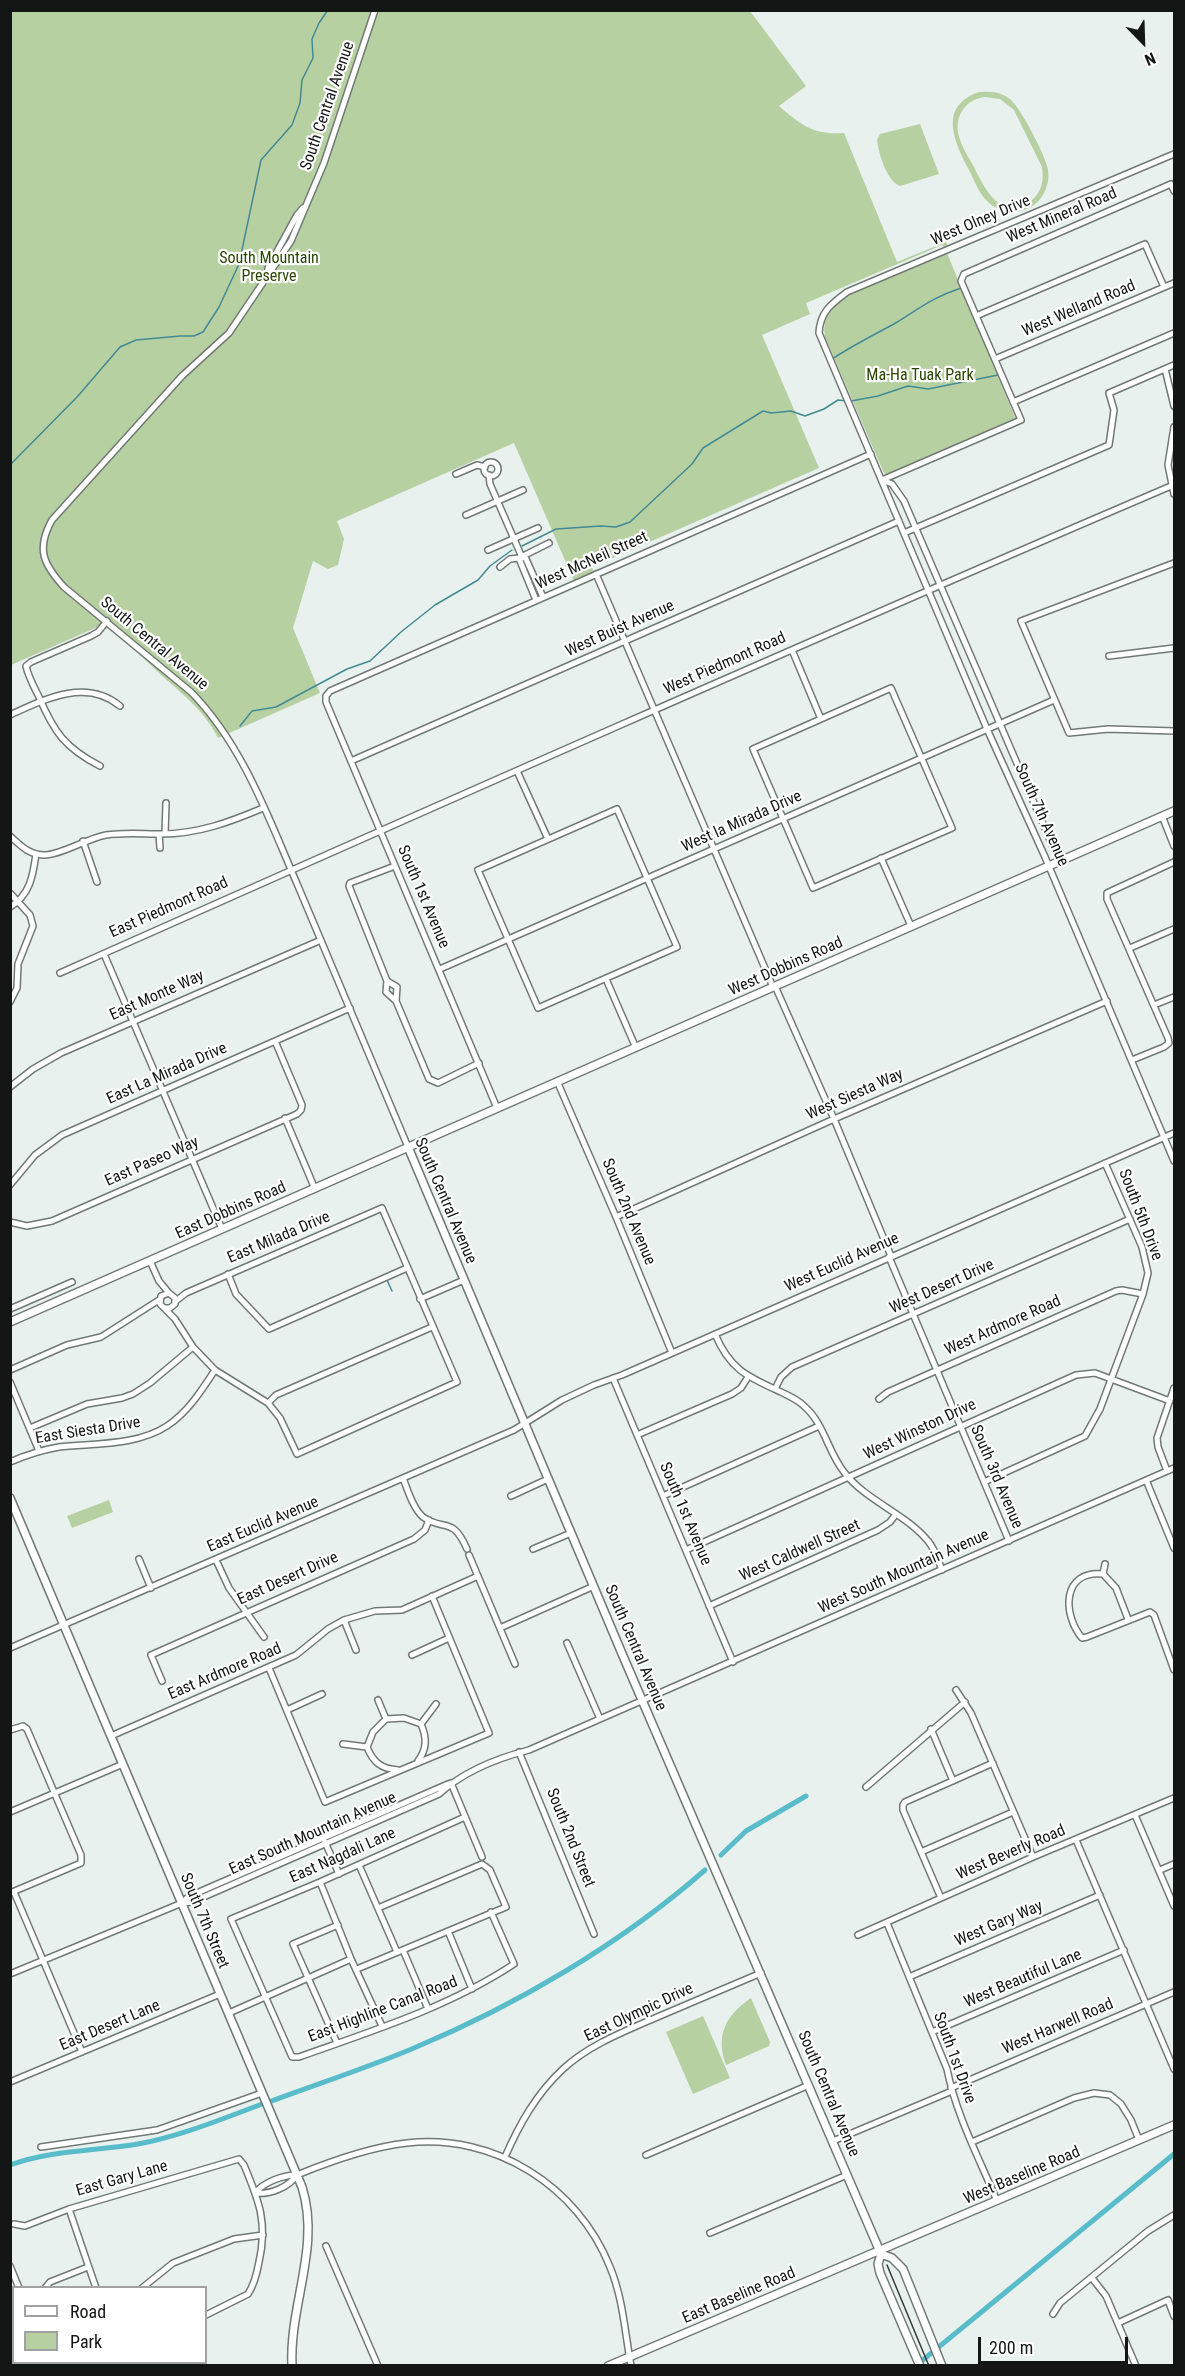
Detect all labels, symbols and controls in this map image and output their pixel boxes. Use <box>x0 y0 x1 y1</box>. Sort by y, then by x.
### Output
north arrow <box>1113 12 1173 72</box>
street label: South Central Avenue <box>297 39 359 173</box>
text: N <box>1142 48 1158 70</box>
street label: West Mineral Road <box>1004 184 1120 248</box>
street label: West Olney Drive <box>929 191 1033 251</box>
park label: South Mountain Preserve <box>219 249 319 287</box>
street label: West Welland Road <box>1020 277 1138 341</box>
park label: Ma-Ha Tuak Park <box>866 366 974 386</box>
street label: West McNeil Street <box>533 528 651 594</box>
street label: South Central Avenue <box>96 593 212 695</box>
street label: West Buist Avenue <box>563 596 677 662</box>
street label: West Piedmont Road <box>661 628 789 700</box>
street label: South 7th Avenue <box>1010 761 1072 869</box>
street label: West la Mirada Drive <box>679 787 805 857</box>
street label: South 1st Avenue <box>393 843 453 951</box>
street label: East Piedmont Road <box>107 873 231 943</box>
street label: West Dobbins Road <box>726 933 846 1001</box>
street label: East Monte Way <box>107 967 207 1025</box>
street label: East La Mirada Drive <box>104 1039 230 1109</box>
street label: West Siesta Way <box>804 1065 906 1125</box>
street label: East Paseo Way <box>102 1133 202 1191</box>
street label: South Central Avenue <box>410 1135 480 1267</box>
street label: South 2nd Avenue <box>597 1156 659 1268</box>
street label: South 5th Drive <box>1114 1167 1166 1263</box>
street label: East Dobbins Road <box>173 1178 289 1244</box>
street label: East Milada Drive <box>225 1208 333 1268</box>
street label: West Euclid Avenue <box>782 1229 902 1297</box>
street label: West Desert Drive <box>887 1255 997 1319</box>
street label: West Ardmore Road <box>942 1292 1064 1360</box>
street label: West Winston Drive <box>861 1396 979 1464</box>
street label: East Siesta Drive <box>34 1413 142 1449</box>
street label: South 3rd Avenue <box>966 1422 1026 1532</box>
street label: South 1st Avenue <box>655 1460 715 1568</box>
street label: East Euclid Avenue <box>204 1493 322 1557</box>
street label: West Caldwell Street <box>737 1516 863 1586</box>
street label: West South Mountain Avenue <box>816 1526 992 1618</box>
street label: East Desert Drive <box>235 1548 341 1610</box>
street label: South Central Avenue <box>600 1582 670 1714</box>
street label: East Ardmore Road <box>165 1639 285 1705</box>
street label: South 2nd Street <box>541 1786 599 1890</box>
street label: East South Mountain Avenue <box>227 1788 399 1880</box>
street label: West Beverly Road <box>954 1821 1068 1885</box>
street label: East Nagdali Lane <box>287 1824 399 1888</box>
street label: South 7th Street <box>175 1870 233 1972</box>
street label: West Gary Way <box>952 1897 1046 1951</box>
street label: West Beautiful Lane <box>961 1946 1085 2012</box>
street label: East Highline Canal Road <box>306 1973 460 2047</box>
street label: East Olympic Drive <box>582 1979 696 2047</box>
street label: West Harwell Road <box>1000 1995 1116 2059</box>
street label: East Desert Lane <box>57 1996 163 2056</box>
street label: South 1st Drive <box>929 2010 979 2106</box>
street label: South Central Avenue <box>793 2028 863 2160</box>
street label: West Baseline Road <box>961 2143 1083 2209</box>
street label: East Gary Lane <box>74 2157 170 2201</box>
street label: East Baseline Road <box>680 2264 798 2328</box>
legend <box>12 2286 207 2364</box>
text: Road <box>70 2301 106 2322</box>
scale bar <box>981 2325 1131 2363</box>
text: Park <box>70 2331 102 2352</box>
text: 200 m <box>989 2337 1033 2358</box>

